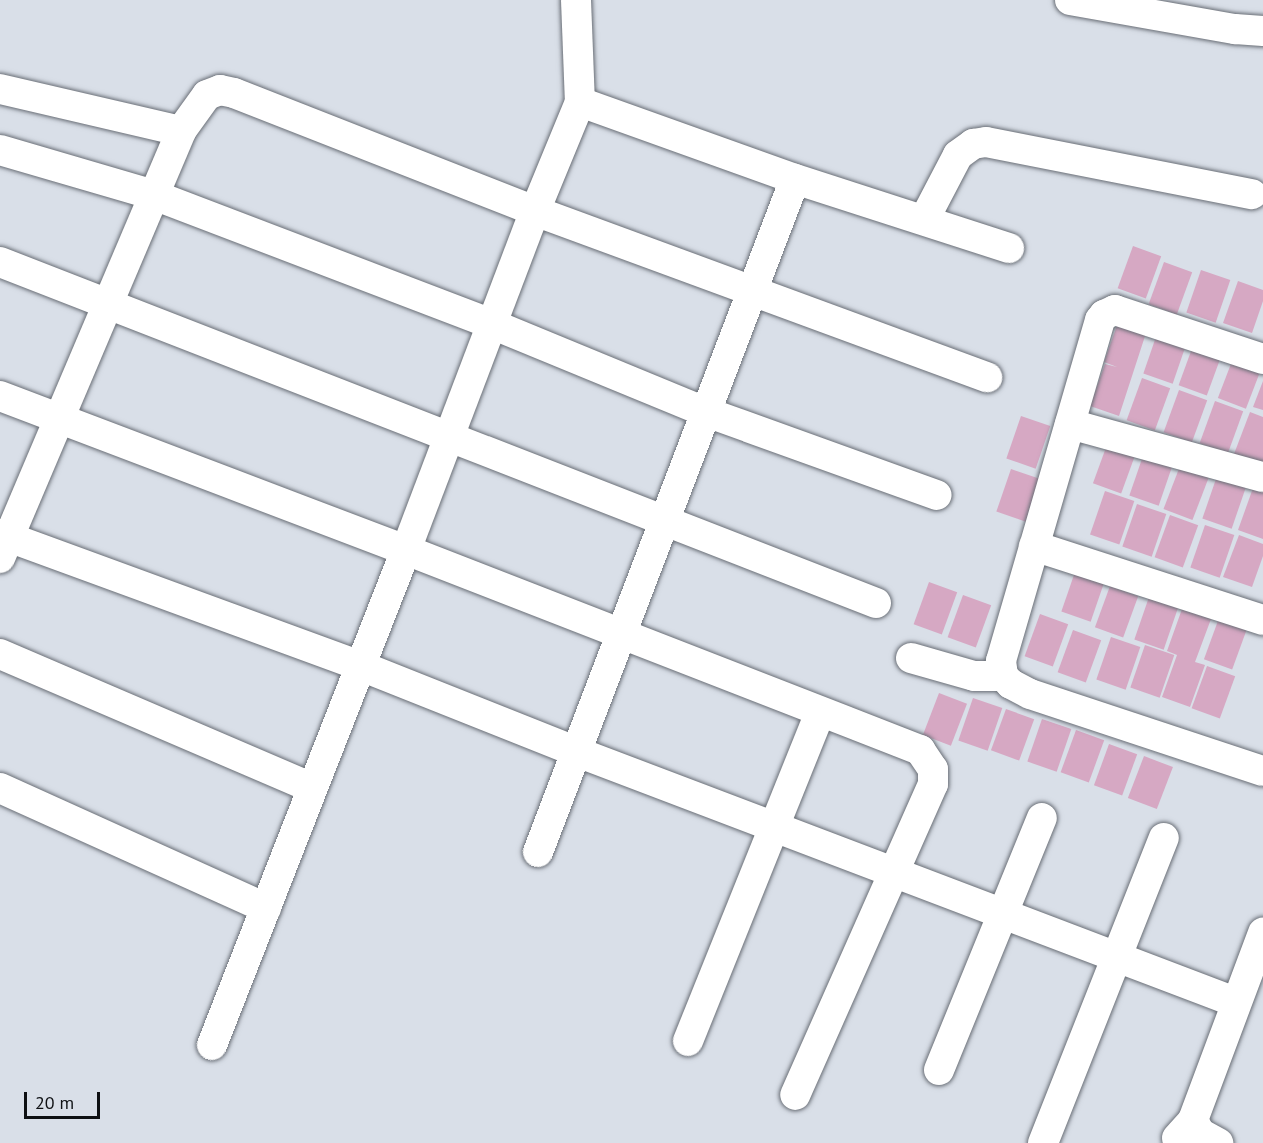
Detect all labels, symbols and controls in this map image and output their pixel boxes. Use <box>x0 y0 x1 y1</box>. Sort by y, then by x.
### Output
scale bar <box>27 1080 104 1118</box>
text: 20 m <box>35 1091 74 1114</box>

